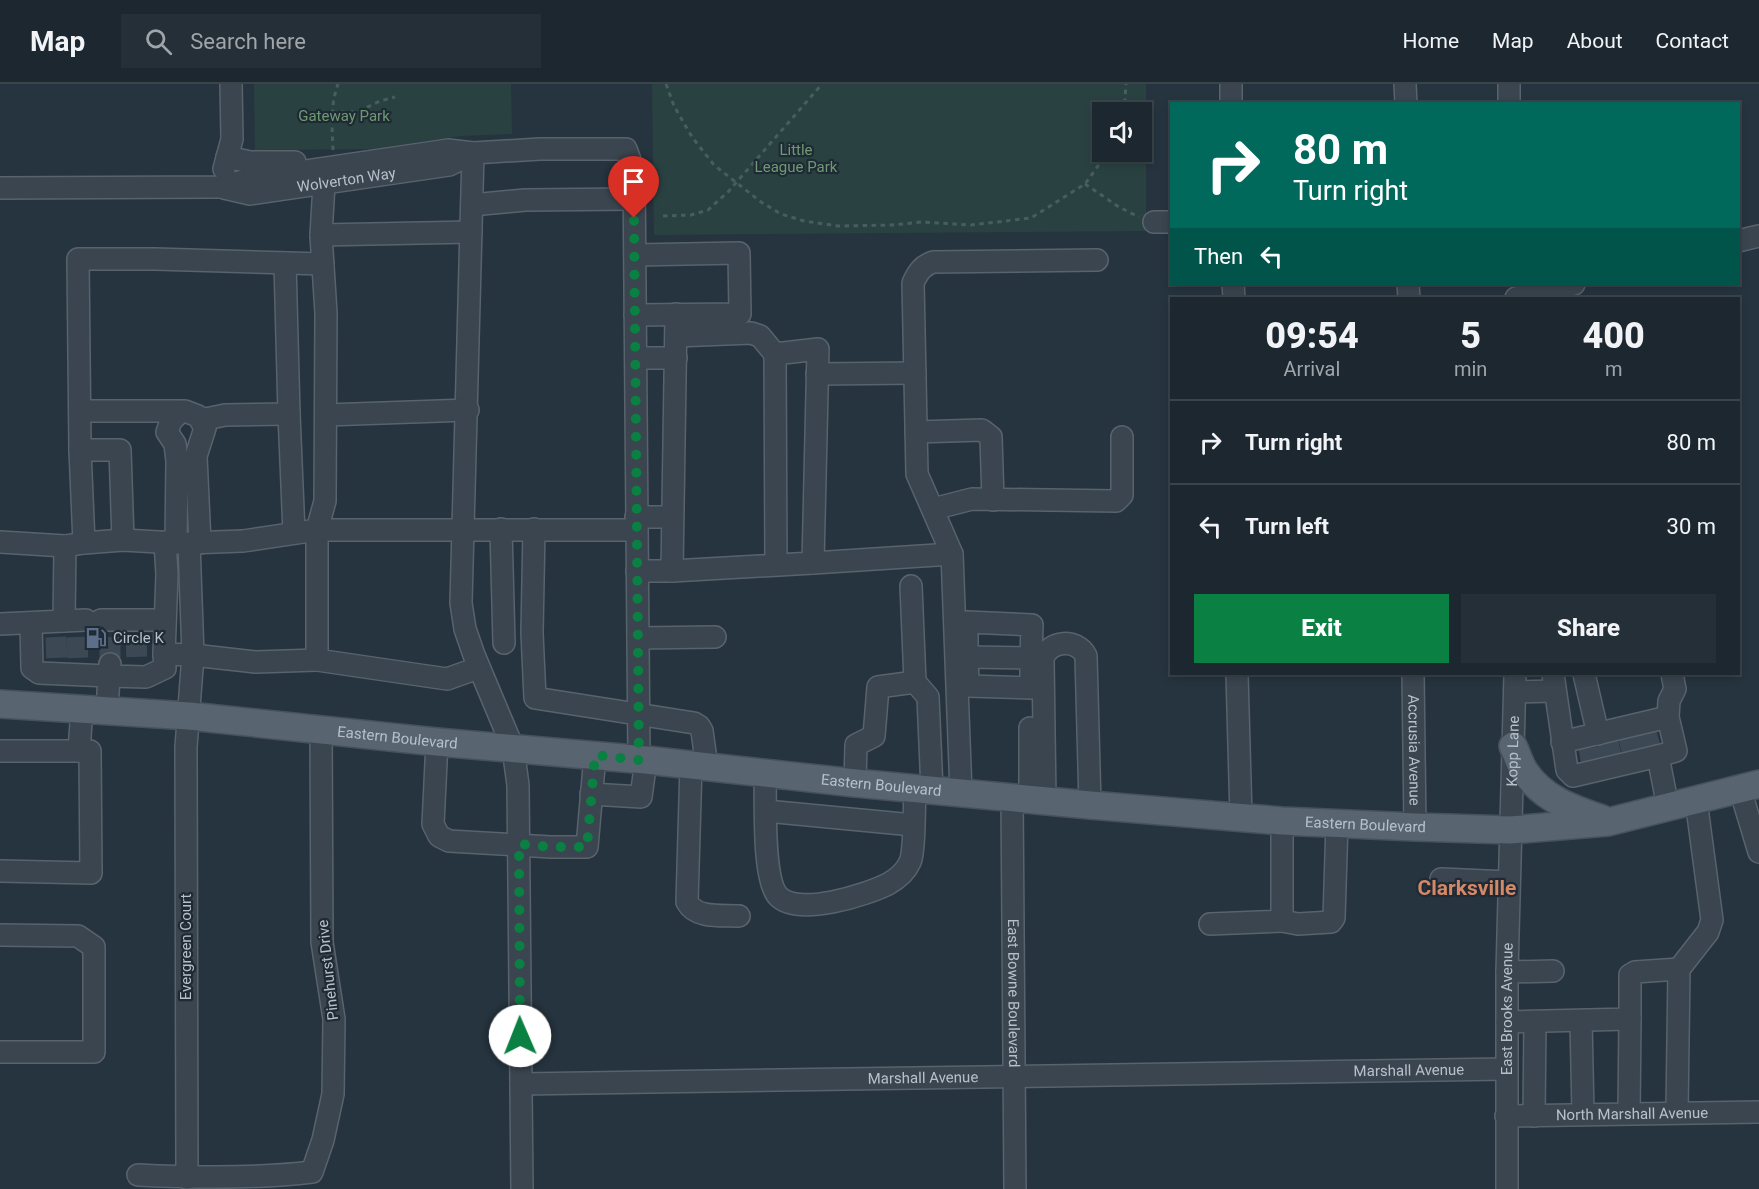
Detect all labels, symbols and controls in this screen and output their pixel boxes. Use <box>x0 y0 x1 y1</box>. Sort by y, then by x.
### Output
search box <box>121 14 541 68</box>
text: Map <box>30 25 85 58</box>
icon: search <box>142 25 175 58</box>
text: Search here <box>190 29 306 54</box>
text: Home <box>1403 29 1459 53</box>
text: Map <box>1492 29 1534 53</box>
text: About <box>1567 29 1623 53</box>
text: Contact <box>1656 29 1729 53</box>
map controls <box>1092 102 1152 162</box>
button: sound <box>1092 102 1152 162</box>
park label: Gateway Park <box>298 107 390 125</box>
text: 80 m <box>1293 125 1388 174</box>
icon: right <box>1194 126 1272 204</box>
park label: Little League Park <box>755 141 838 176</box>
pin <box>608 156 659 218</box>
street label: Wolverton Way <box>296 164 397 196</box>
icon: arrive <box>617 165 650 198</box>
text: Turn right <box>1293 175 1408 207</box>
icon: left <box>1255 240 1288 273</box>
text: Then <box>1194 244 1243 269</box>
text: 09:54 <box>1265 315 1359 357</box>
text: 5 <box>1460 315 1481 357</box>
text: 400 <box>1583 315 1645 357</box>
text: Arrival <box>1284 357 1340 381</box>
text: min <box>1454 357 1487 381</box>
text: m <box>1605 357 1622 381</box>
icon: right <box>1194 426 1227 459</box>
text: Turn right <box>1245 430 1342 455</box>
text: 80 m <box>1667 430 1716 455</box>
icon: left <box>1194 510 1227 543</box>
text: Turn left <box>1245 514 1329 539</box>
text: 30 m <box>1667 514 1716 539</box>
button: Exit <box>1194 594 1449 663</box>
button: Share <box>1461 594 1716 663</box>
fuel station icon: Circle K <box>84 626 108 650</box>
place label: Circle K <box>113 629 165 647</box>
street label: Accrusia Avenue <box>1404 694 1424 806</box>
street label: Kopp Lane <box>1503 715 1523 787</box>
street label: Eastern Boulevard <box>336 723 458 753</box>
street label: Eastern Boulevard <box>820 770 942 800</box>
street label: Eastern Boulevard <box>1305 813 1426 836</box>
district label: Clarksville <box>1418 876 1516 900</box>
street label: Evergreen Court <box>177 894 195 1000</box>
street label: Pinehurst Drive <box>314 919 342 1021</box>
street label: East Bowne Boulevard <box>1004 919 1023 1067</box>
street label: East Brooks Avenue <box>1498 942 1517 1075</box>
position arrow <box>488 1004 552 1068</box>
street label: Marshall Avenue <box>1353 1061 1464 1080</box>
street label: Marshall Avenue <box>867 1068 978 1088</box>
street label: North Marshall Avenue <box>1556 1104 1708 1124</box>

